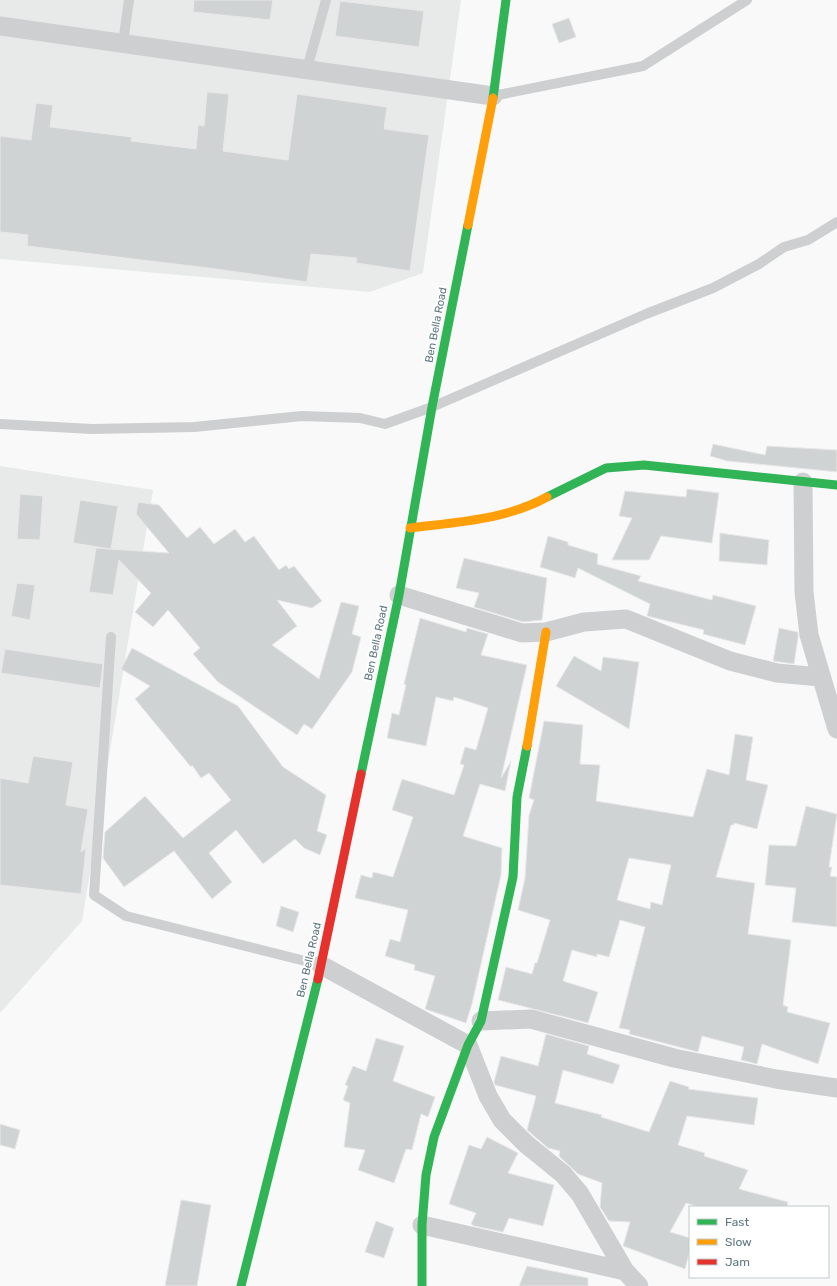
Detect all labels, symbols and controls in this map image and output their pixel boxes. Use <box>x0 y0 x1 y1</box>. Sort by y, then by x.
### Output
street label: Ben Bella Road <box>422 286 450 364</box>
street label: Ben Bella Road <box>362 604 390 682</box>
street label: Ben Bella Road <box>294 921 324 999</box>
legend <box>689 1206 829 1278</box>
text: Fast <box>725 1215 749 1229</box>
text: Slow <box>725 1235 752 1249</box>
text: Jam <box>725 1255 750 1269</box>

